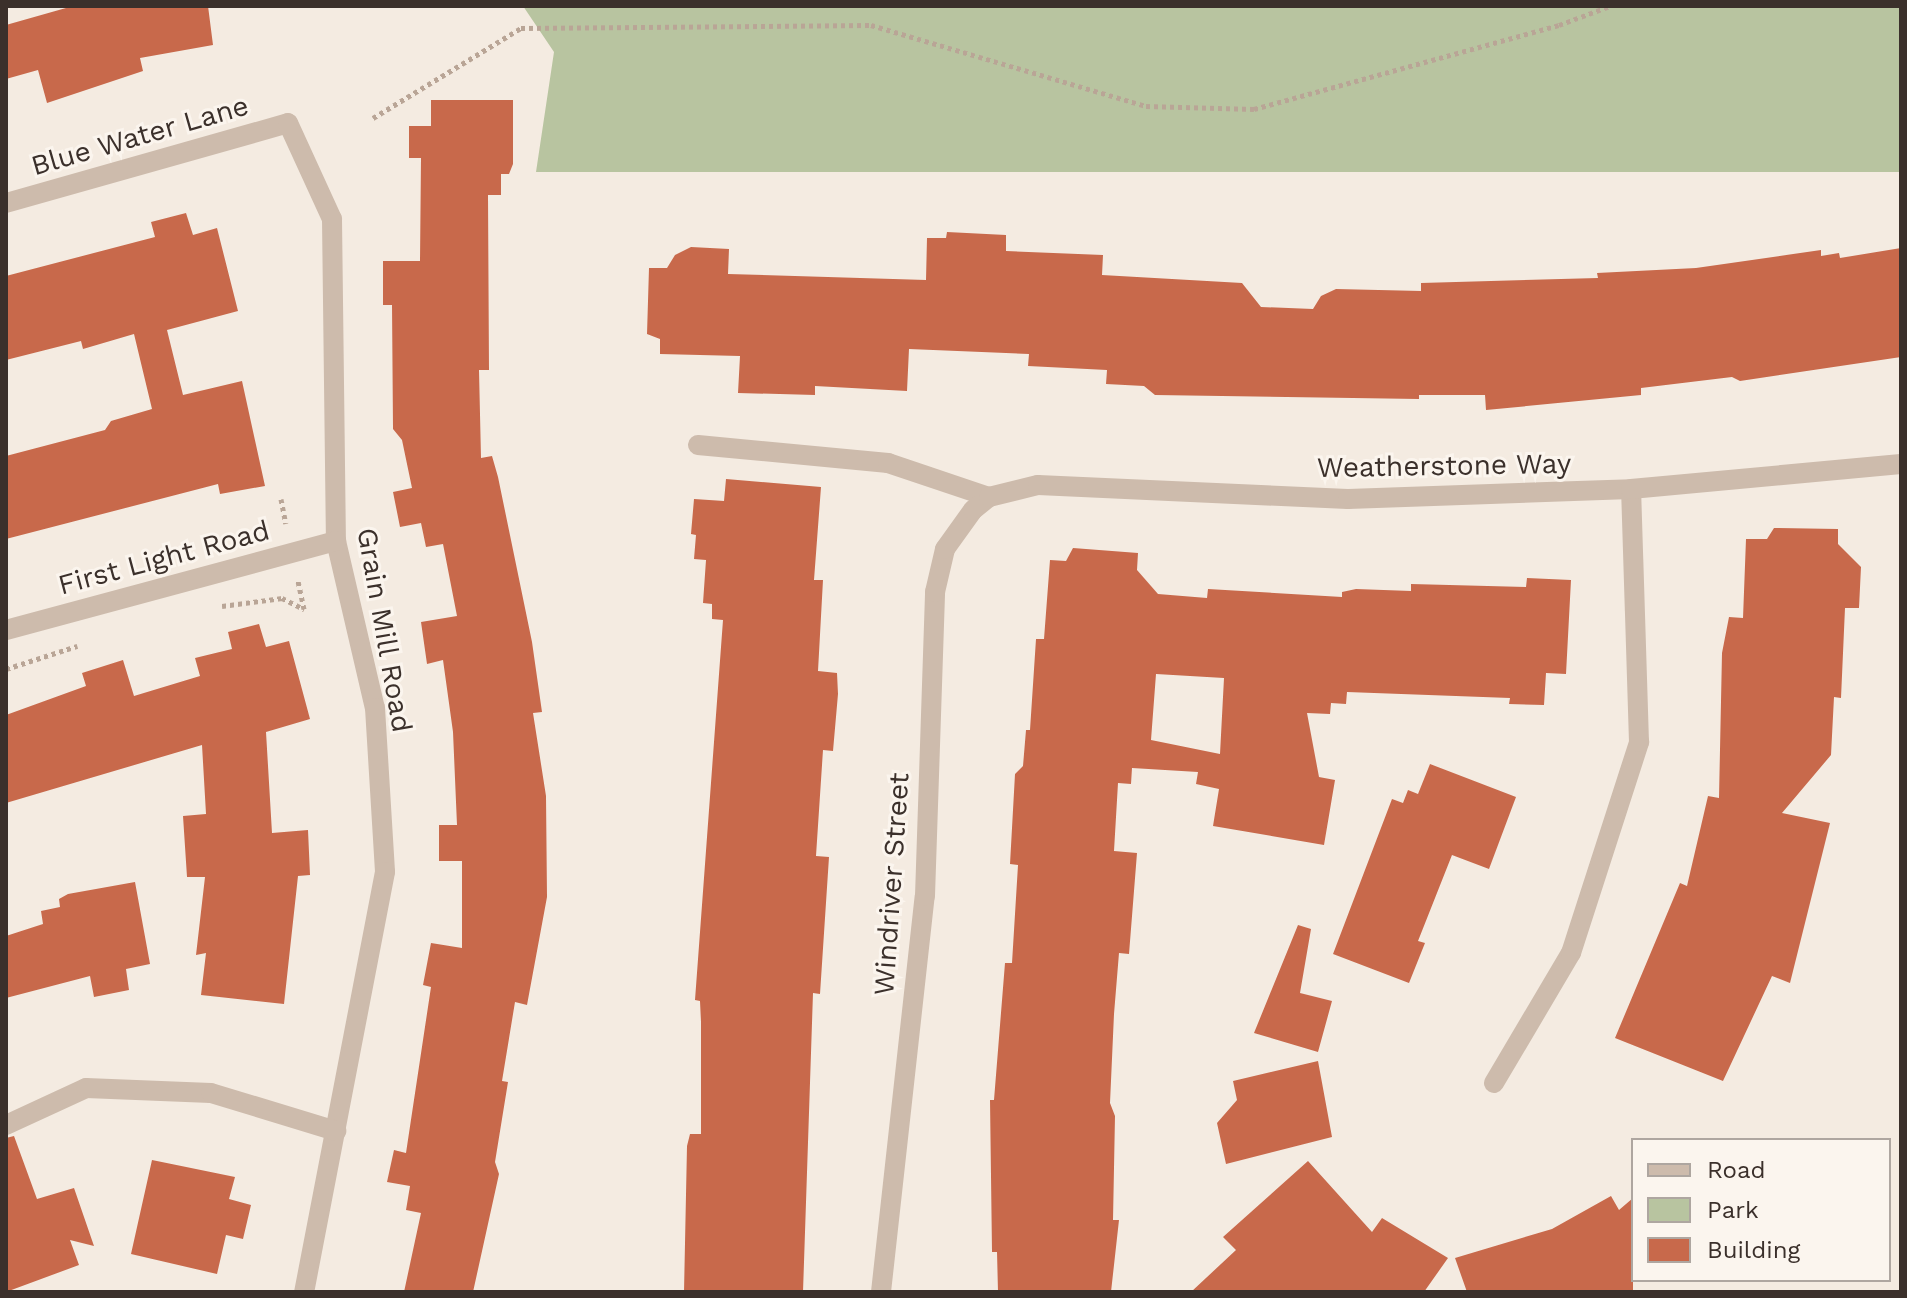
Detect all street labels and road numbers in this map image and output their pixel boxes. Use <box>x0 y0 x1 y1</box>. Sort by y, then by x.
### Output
street label: Blue Water Lane <box>27 89 253 183</box>
street label: Weatherstone Way <box>1316 447 1572 485</box>
street label: First Light Road <box>55 514 273 602</box>
street label: Grain Mill Road <box>349 525 419 735</box>
street label: Windriver Street <box>867 771 917 997</box>

